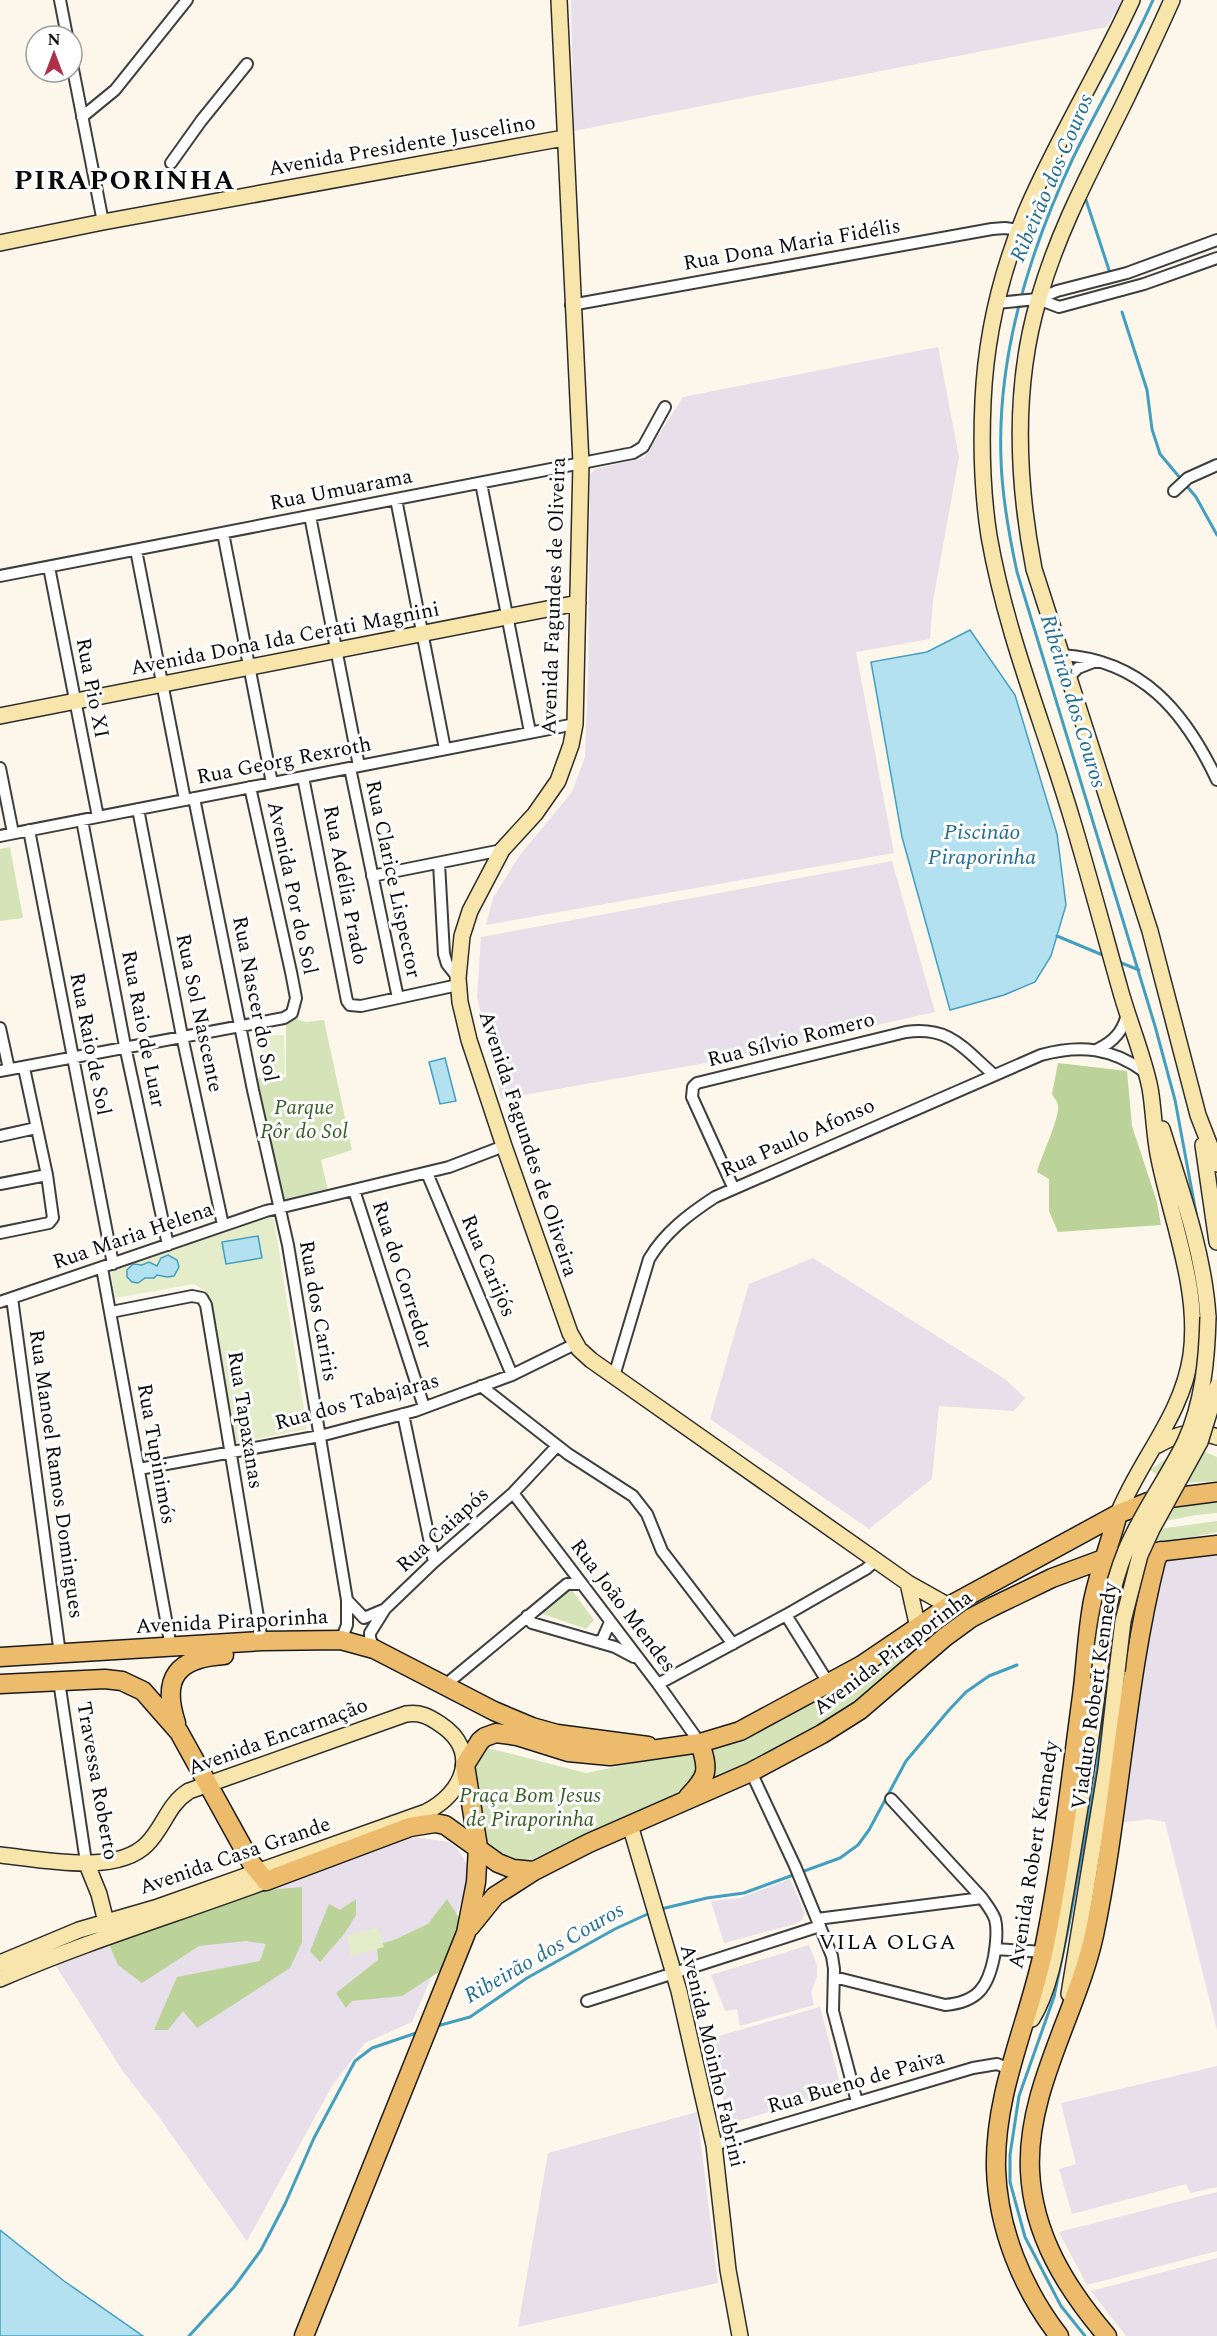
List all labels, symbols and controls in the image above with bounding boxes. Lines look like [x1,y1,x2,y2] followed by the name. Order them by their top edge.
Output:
[24,24,84,84] north arrow
[47,28,61,52] text: N
[1002,89,1102,267] water label: Ribeirão dos Couros
[266,107,538,185] street label: Avenida Presidente Juscelino
[14,160,236,202] district label: PIRAPORINHA
[681,210,903,280] street label: Rua Dona Maria Fidélis
[533,456,575,735] street label: Avenida Fagundes de Oliveira
[267,460,416,520] street label: Rua Umuarama
[128,593,442,685] street label: Avenida Dona Ida Cerati Magnini
[1031,610,1115,792] water label: Ribeirão dos Couros
[67,635,117,741] street label: Rua Pio XI
[194,728,374,794] street label: Rua Georg Rexroth
[356,777,430,981] street label: Rua Clarice Lispector
[258,798,326,978] street label: Avenida Por do Sol
[314,803,376,967] street label: Rua Adélia Prado
[928,816,1036,874] water label: Piscinão Piraporinha
[223,913,287,1085] street label: Rua Nascer do Sol
[167,931,231,1095] street label: Rua Sol Nascente
[112,948,174,1110] street label: Rua Raio de Luar
[60,970,120,1118] street label: Rua Raio de Sol
[704,1004,878,1076] street label: Rua Sílvio Romero
[470,1007,586,1282] street label: Avenida Fagundes de Oliveira
[716,1090,880,1186] street label: Rua Paulo Afonso
[260,1092,348,1148] park label: Parque Pôr do Sol
[48,1193,218,1278] street label: Rua Maria Helena
[363,1197,441,1353] street label: Rua do Corredor
[452,1210,524,1322] street label: Rua Carijós
[290,1238,346,1384] street label: Rua dos Cariris
[20,1327,92,1621] street label: Rua Manoel Ramos Domingues
[218,1349,272,1491] street label: Rua Tapaxanas
[271,1365,443,1439] street label: Rua dos Tabajaras
[128,1381,184,1527] street label: Rua Tupinimós
[389,1479,497,1581] street label: Rua Caiapós
[562,1532,684,1680] street label: Rua João Mendes
[1063,1579,1127,1812] street label: Viaduto Robert Kennedy
[806,1582,980,1724] street label: Avenida Piraporinha
[135,1601,330,1643] street label: Avenida Piraporinha
[183,1690,373,1784] street label: Avenida Encarnação
[67,1699,127,1863] street label: Travessa Roberto
[1000,1738,1068,1971] street label: Avenida Robert Kennedy
[459,1780,602,1836] park label: Praça Bom Jesus de Piraporinha
[135,1808,335,1904] street label: Avenida Casa Grande
[458,1894,630,2012] water label: Ribeirão dos Couros
[819,1926,957,1959] district label: VILA OLGA
[671,1941,753,2171] street label: Avenida Moinho Fabrini
[764,2041,949,2123] street label: Rua Bueno de Paiva

